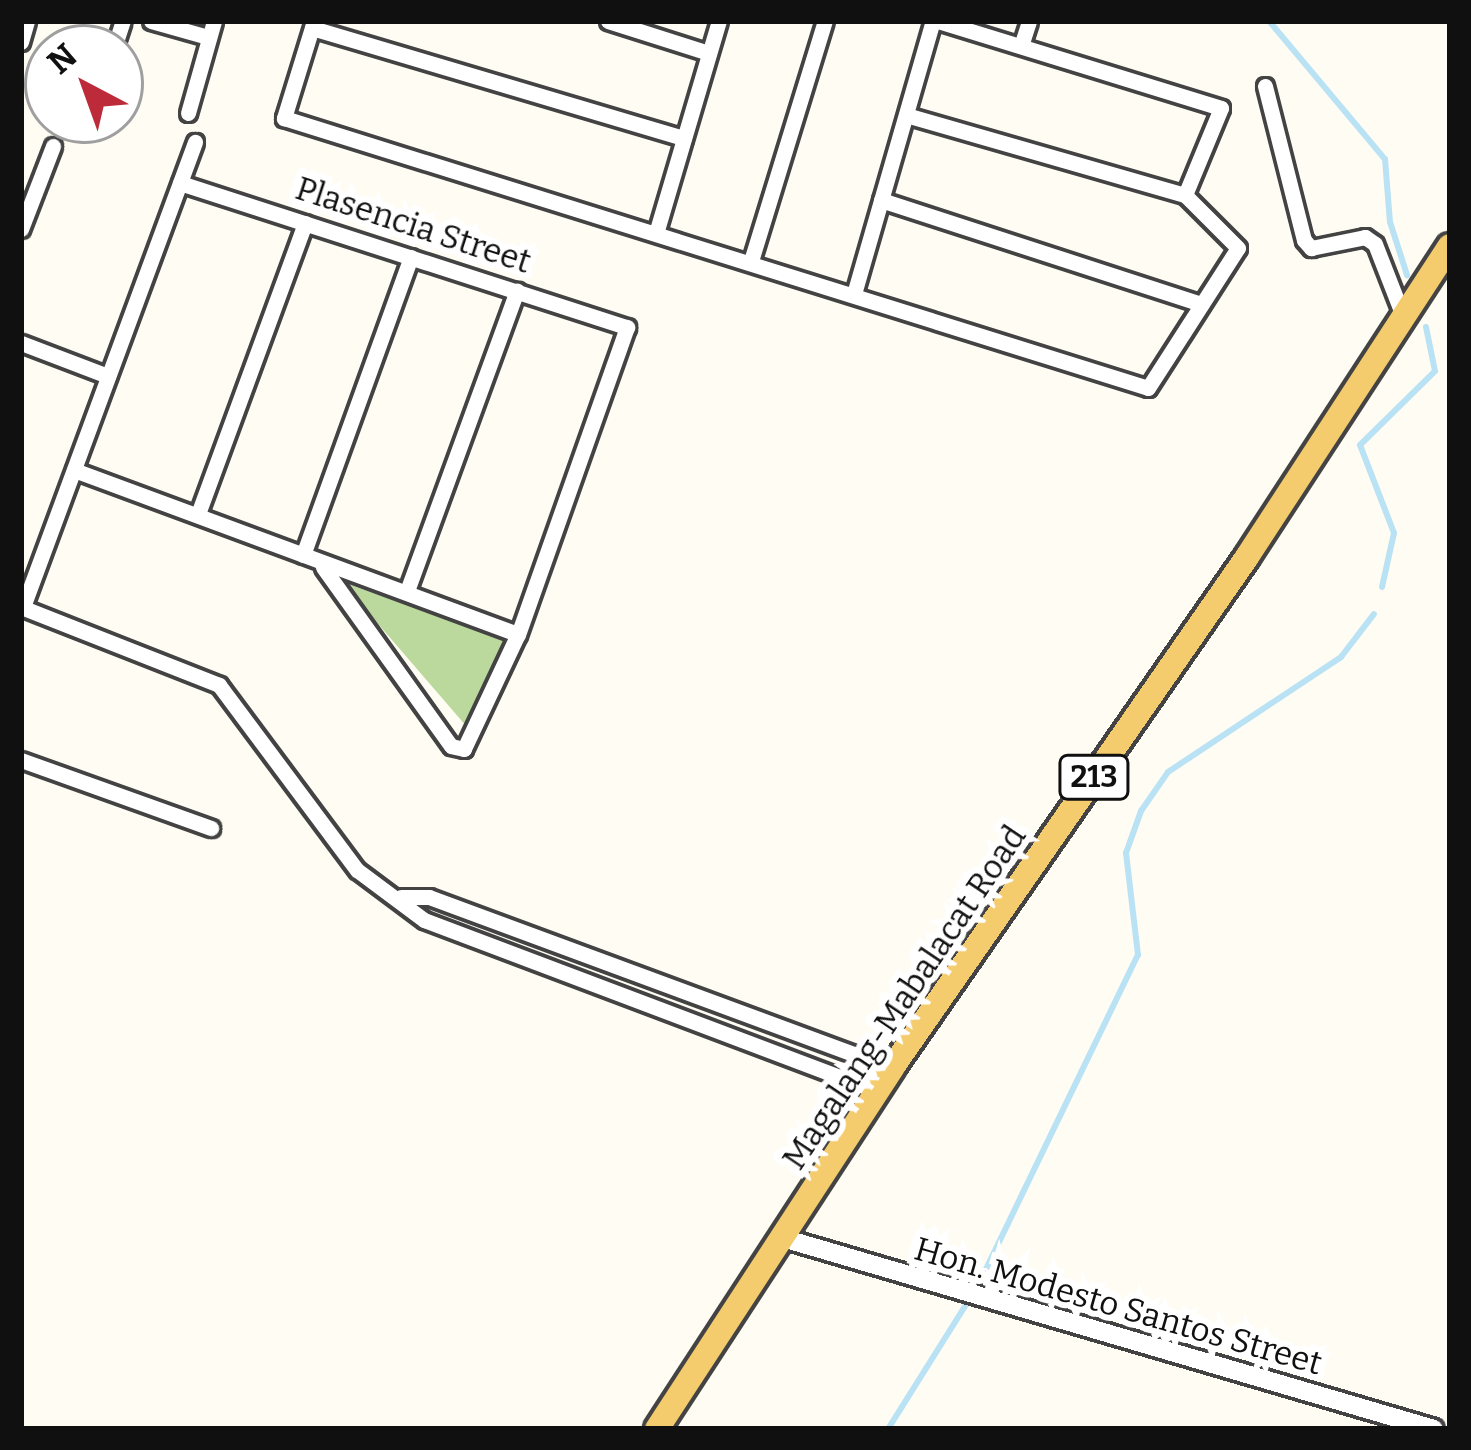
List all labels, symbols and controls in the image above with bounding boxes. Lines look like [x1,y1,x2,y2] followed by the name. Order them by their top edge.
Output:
[24,24,144,144] north arrow
[40,36,85,83] text: N
[290,169,536,283] street label: Plasencia Street
[1058,753,1130,801] road number: 213
[775,819,1035,1177] street label: Magalang-Mabalacat Road
[910,1230,1326,1384] street label: Hon. Modesto Santos Street

